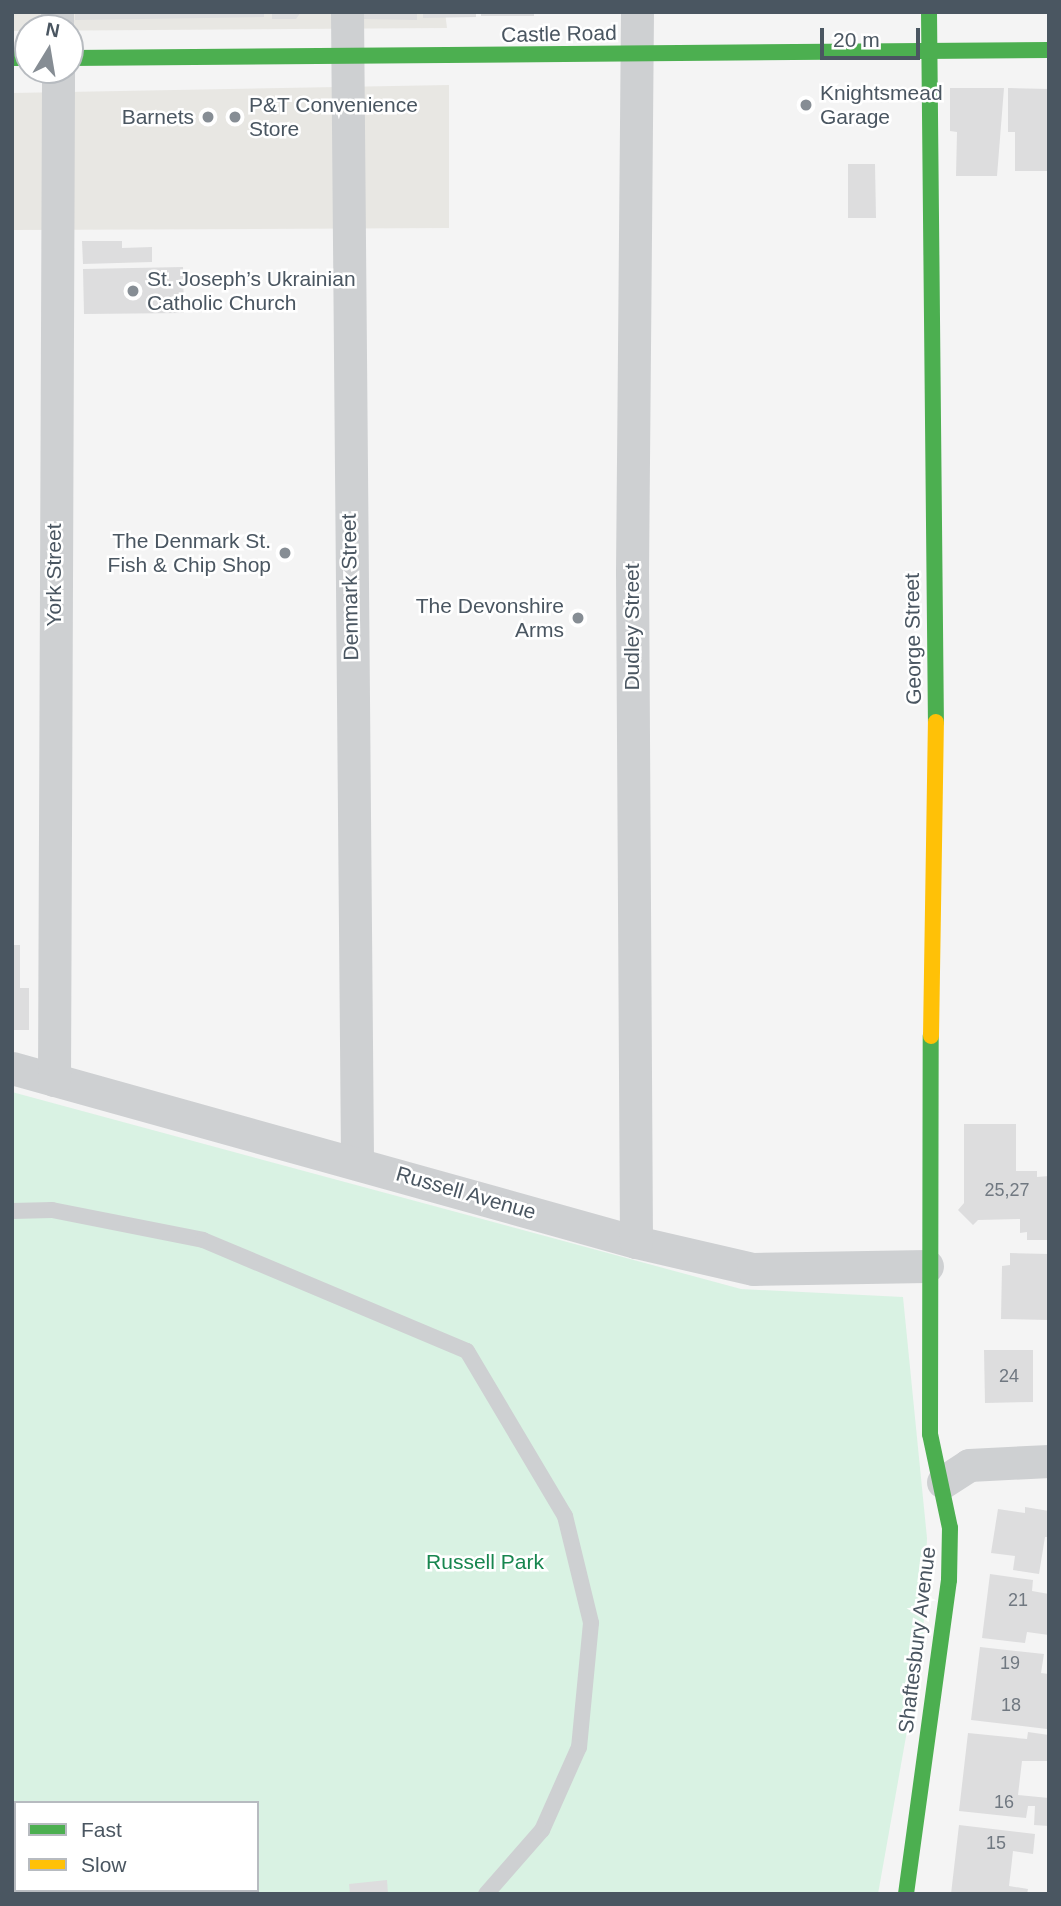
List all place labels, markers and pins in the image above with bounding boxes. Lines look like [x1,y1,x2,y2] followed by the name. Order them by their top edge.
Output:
[820,80,943,130] place label: Knightsmead Garage
[249,92,418,142] place label: P&T Convenience Store
[798,97,814,113] marker: Knightsmead Garage
[122,104,194,130] place label: Barnets
[200,109,216,125] marker: Barnets
[227,109,243,125] marker: P&T Convenience Store
[147,266,356,316] place label: St. Joseph’s Ukrainian Catholic Church
[125,283,141,299] marker: St. Joseph’s Ukrainian Catholic Church
[108,528,271,578] place label: The Denmark St. Fish & Chip Shop
[277,545,293,561] marker: The Denmark St. Fish & Chip Shop
[416,593,564,643] place label: The Devonshire Arms
[570,610,586,626] marker: The Devonshire Arms

